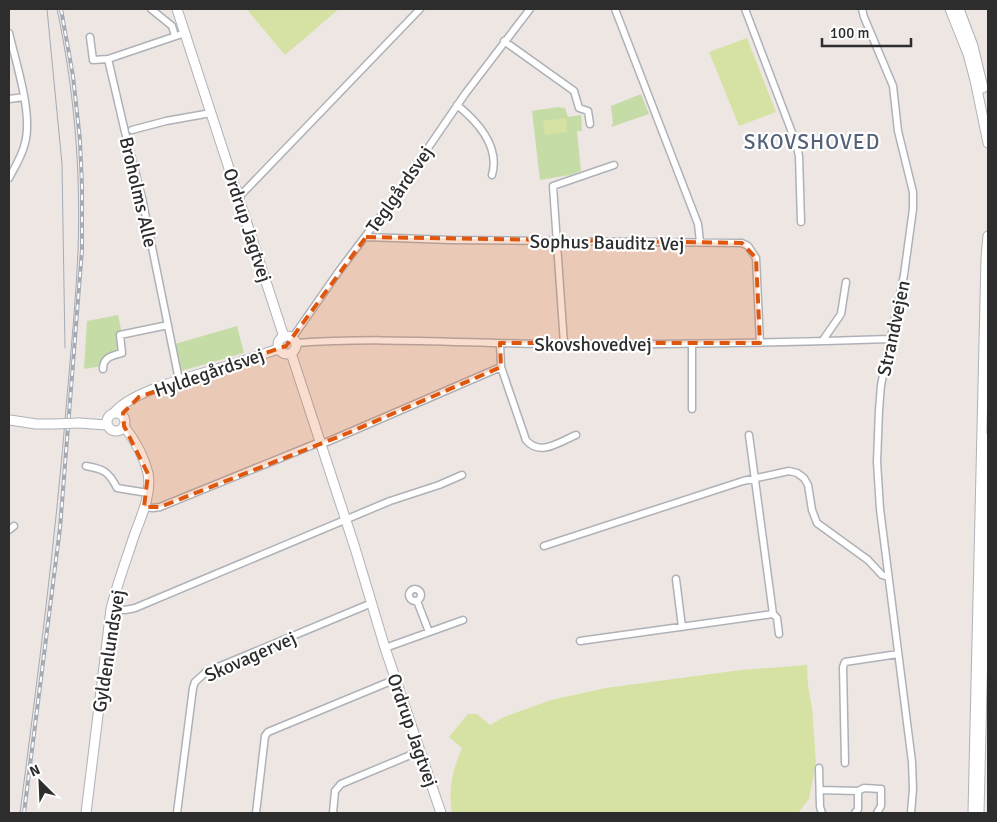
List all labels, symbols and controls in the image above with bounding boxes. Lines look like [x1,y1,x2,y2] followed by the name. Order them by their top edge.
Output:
[822,15,911,47] scale bar
[830,24,870,42] text: 100 m
[744,129,880,155] district label: SKOVSHOVED
[114,135,162,250] street label: Broholms Alle
[361,141,439,238] street label: Teglgårdsvej
[217,165,277,285] street label: Ordrup Jagtvej
[529,230,685,256] street label: Sophus Bauditz Vej
[872,278,916,378] street label: Strandvejen
[534,333,652,357] street label: Skovshovedvej
[151,343,267,403] street label: Hyldegårdsvej
[87,588,131,714] street label: Gyldenlundsvej
[201,626,300,688] street label: Skovagervej
[381,670,443,790] street label: Ordrup Jagtvej
[15,757,65,807] north arrow
[27,761,43,780] text: N

